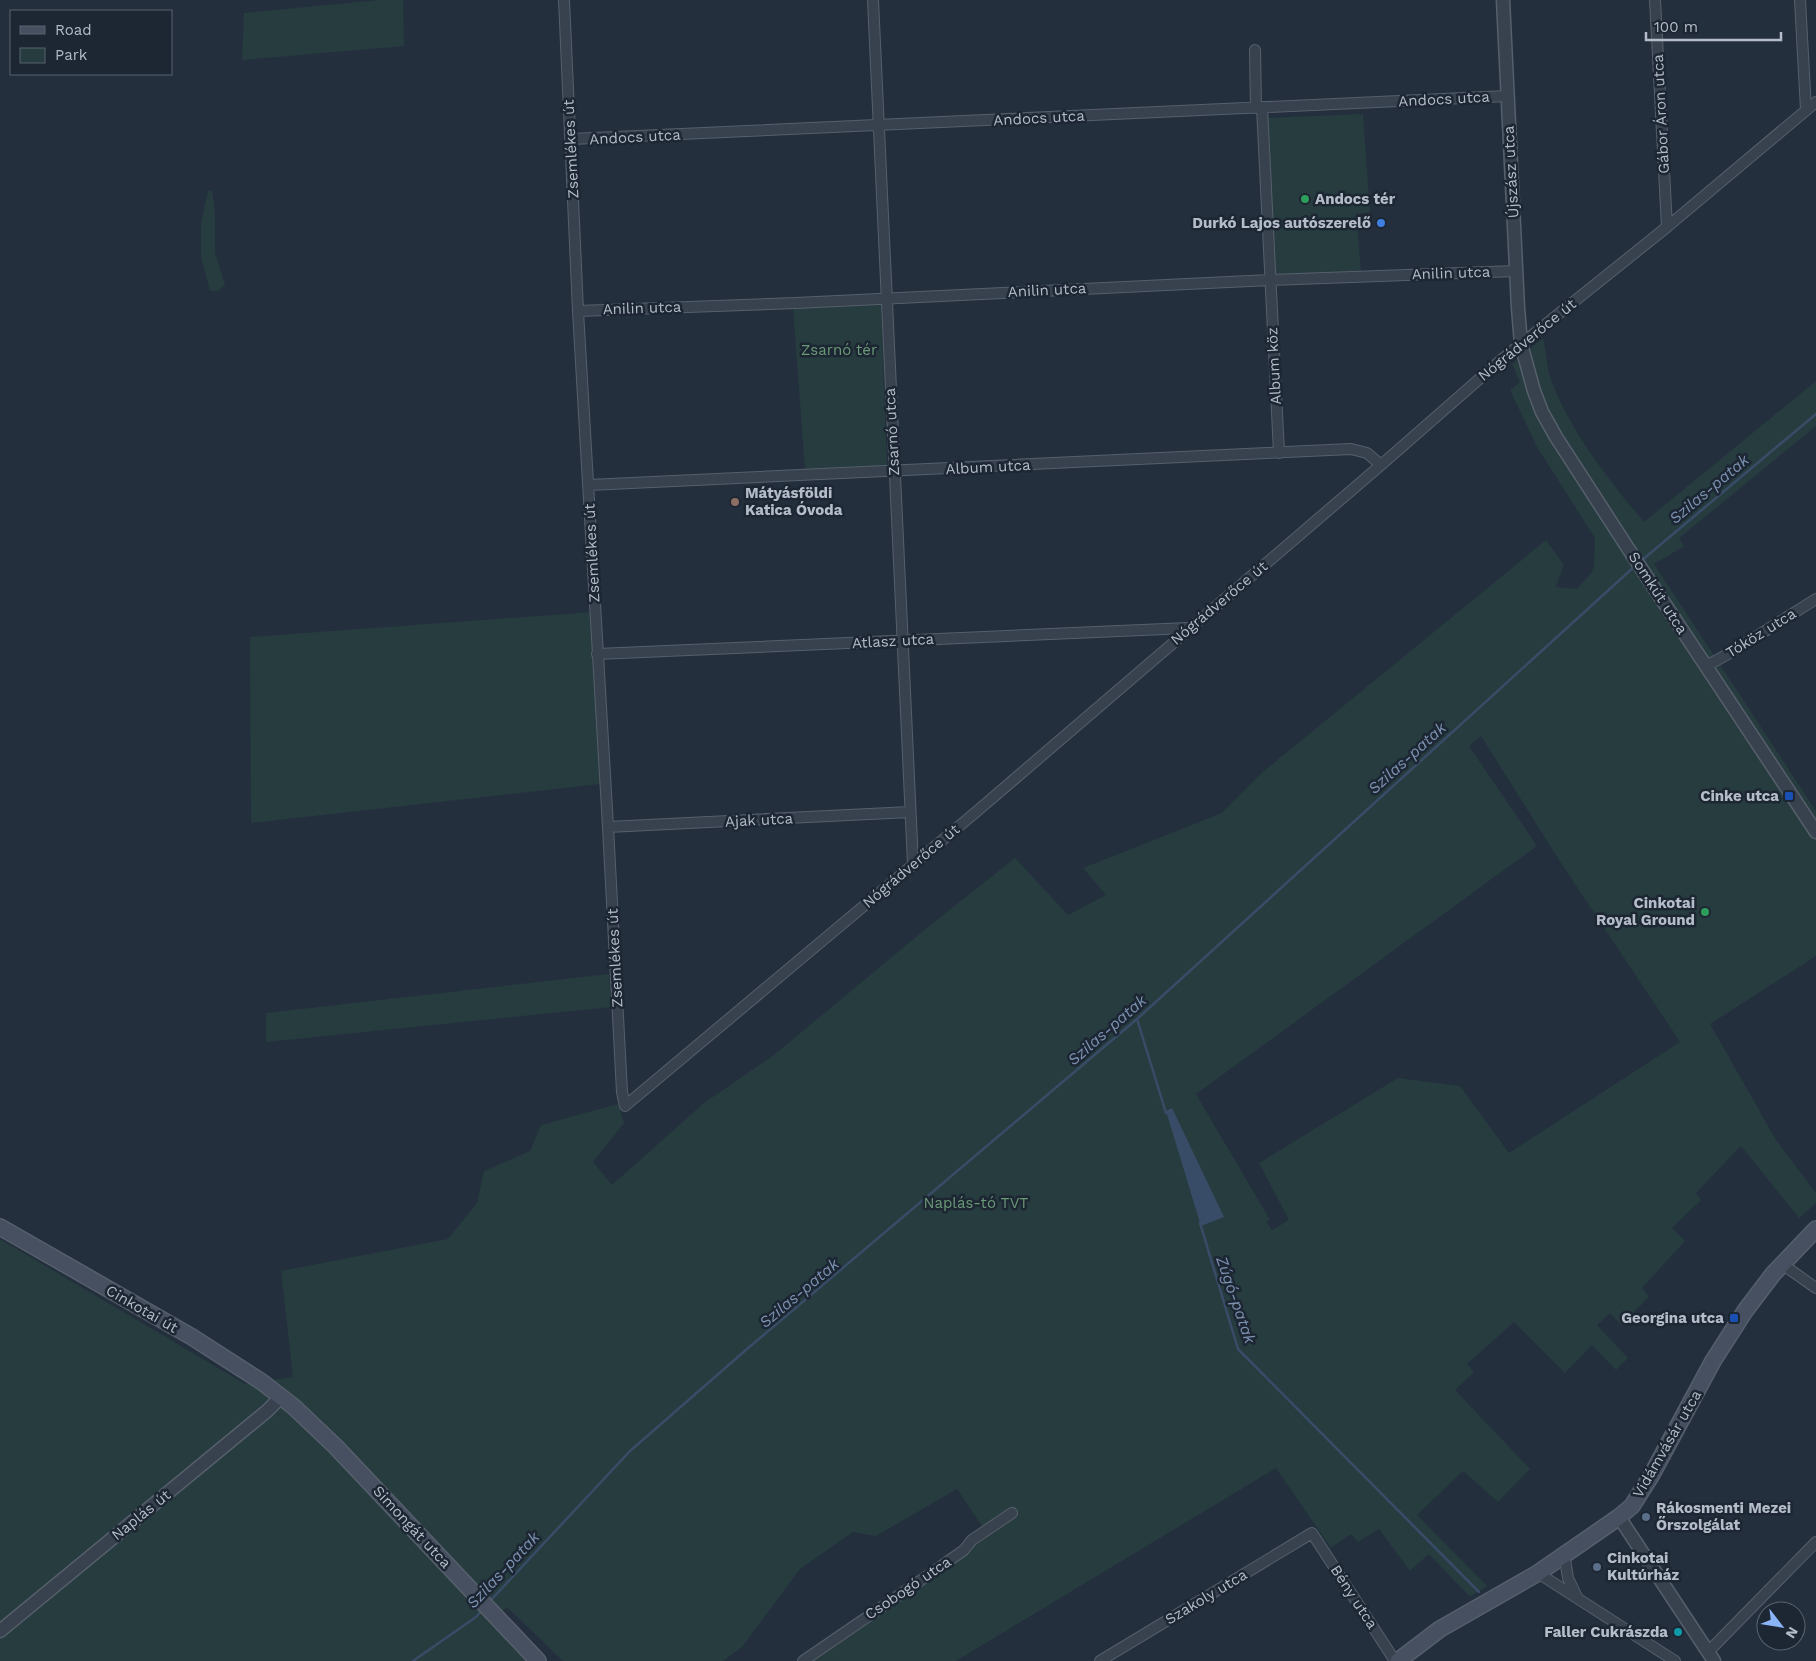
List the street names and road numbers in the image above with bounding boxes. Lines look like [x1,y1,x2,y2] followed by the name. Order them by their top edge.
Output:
[1649,53,1673,174] street label: Gábor Áron utca
[1398,88,1491,110] street label: Andocs utca
[559,98,583,199] street label: Zsemlékes út
[993,107,1086,129] street label: Andocs utca
[1500,125,1522,219] street label: Újszász utca
[589,126,682,148] street label: Andocs utca
[1411,263,1491,283] street label: Anilin utca
[1007,279,1087,301] street label: Anilin utca
[1474,295,1580,385] street label: Nógrádverőce út
[602,298,682,318] street label: Anilin utca
[1263,327,1285,405] street label: Album köz
[881,387,903,476] street label: Zsarnó utca
[945,456,1031,478] street label: Album utca
[580,502,604,603] street label: Zsemlékes út
[1625,548,1692,638] street label: Somkút utca
[1167,557,1272,649] street label: Nógrádverőce út
[1723,604,1800,662] street label: Tóköz utca
[851,630,935,652] street label: Atlasz utca
[725,809,794,831] street label: Ajak utca
[859,820,964,912] street label: Nógrádverőce út
[603,907,627,1008] street label: Zsemlékes út
[103,1281,182,1337] street label: Cinkotai út
[1629,1386,1705,1501] street label: Vidámvásár utca
[369,1482,455,1572] street label: Simongát utca
[108,1485,175,1544] street label: Naplás út
[861,1552,955,1623] street label: Csobogó utca
[1327,1562,1382,1633] street label: Bény utca
[1162,1565,1251,1629] street label: Szakoly utca

